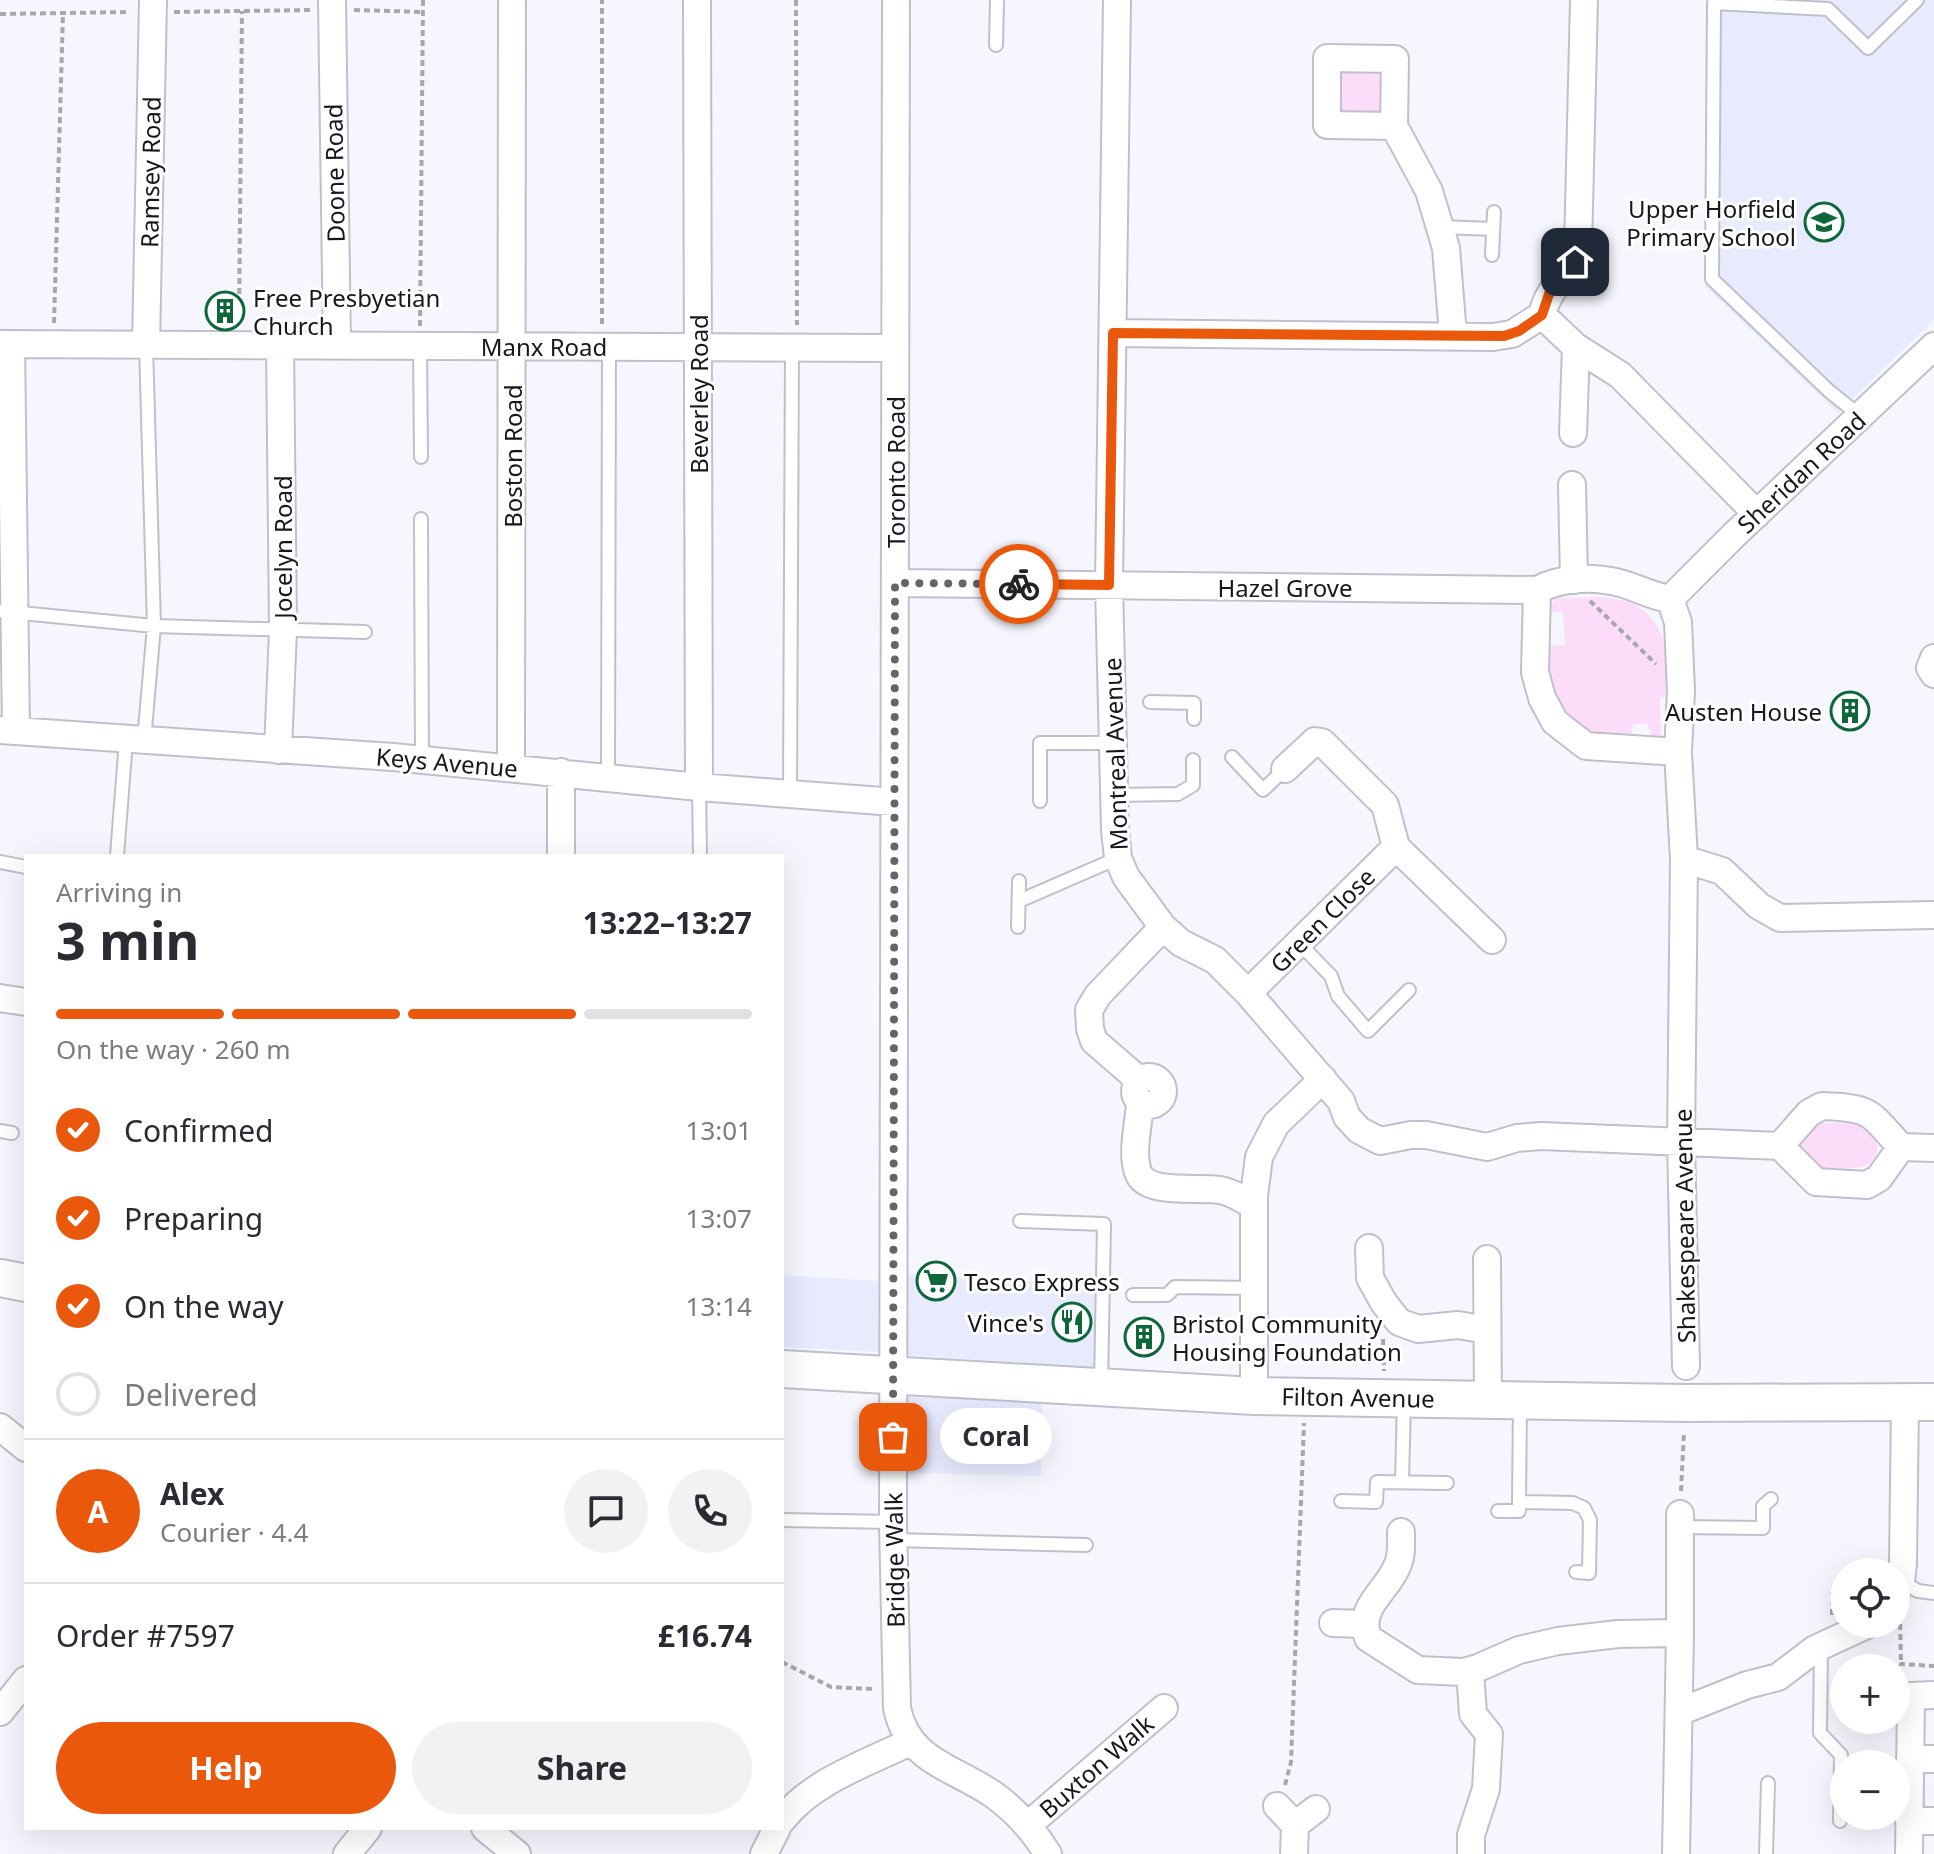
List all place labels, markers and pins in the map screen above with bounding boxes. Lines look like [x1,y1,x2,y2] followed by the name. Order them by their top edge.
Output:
[1626,192,1796,253] place label: Upper Horfield Primary School
[1803,201,1845,243] school or university icon: Upper Horfield Primary School
[1541,228,1609,296] pin
[253,281,440,342] place label: Free Presbyetian Church
[204,290,246,332] building icon: Free Presbyetian Church
[1829,690,1871,732] building icon: Austen House
[1665,695,1822,728] place label: Austen House
[915,1260,957,1302] supermarket icon: Tesco Express
[964,1265,1120,1298] place label: Tesco Express
[1051,1301,1093,1343] restaurant icon: Vince's
[968,1306,1044,1339] place label: Vince's
[1172,1307,1402,1368] place label: Bristol Community Housing Foundation
[1123,1316,1165,1358] building icon: Bristol Community Housing Foundation
[859,1403,927,1471] pin
[941,1409,1053,1465] callout: Coral

